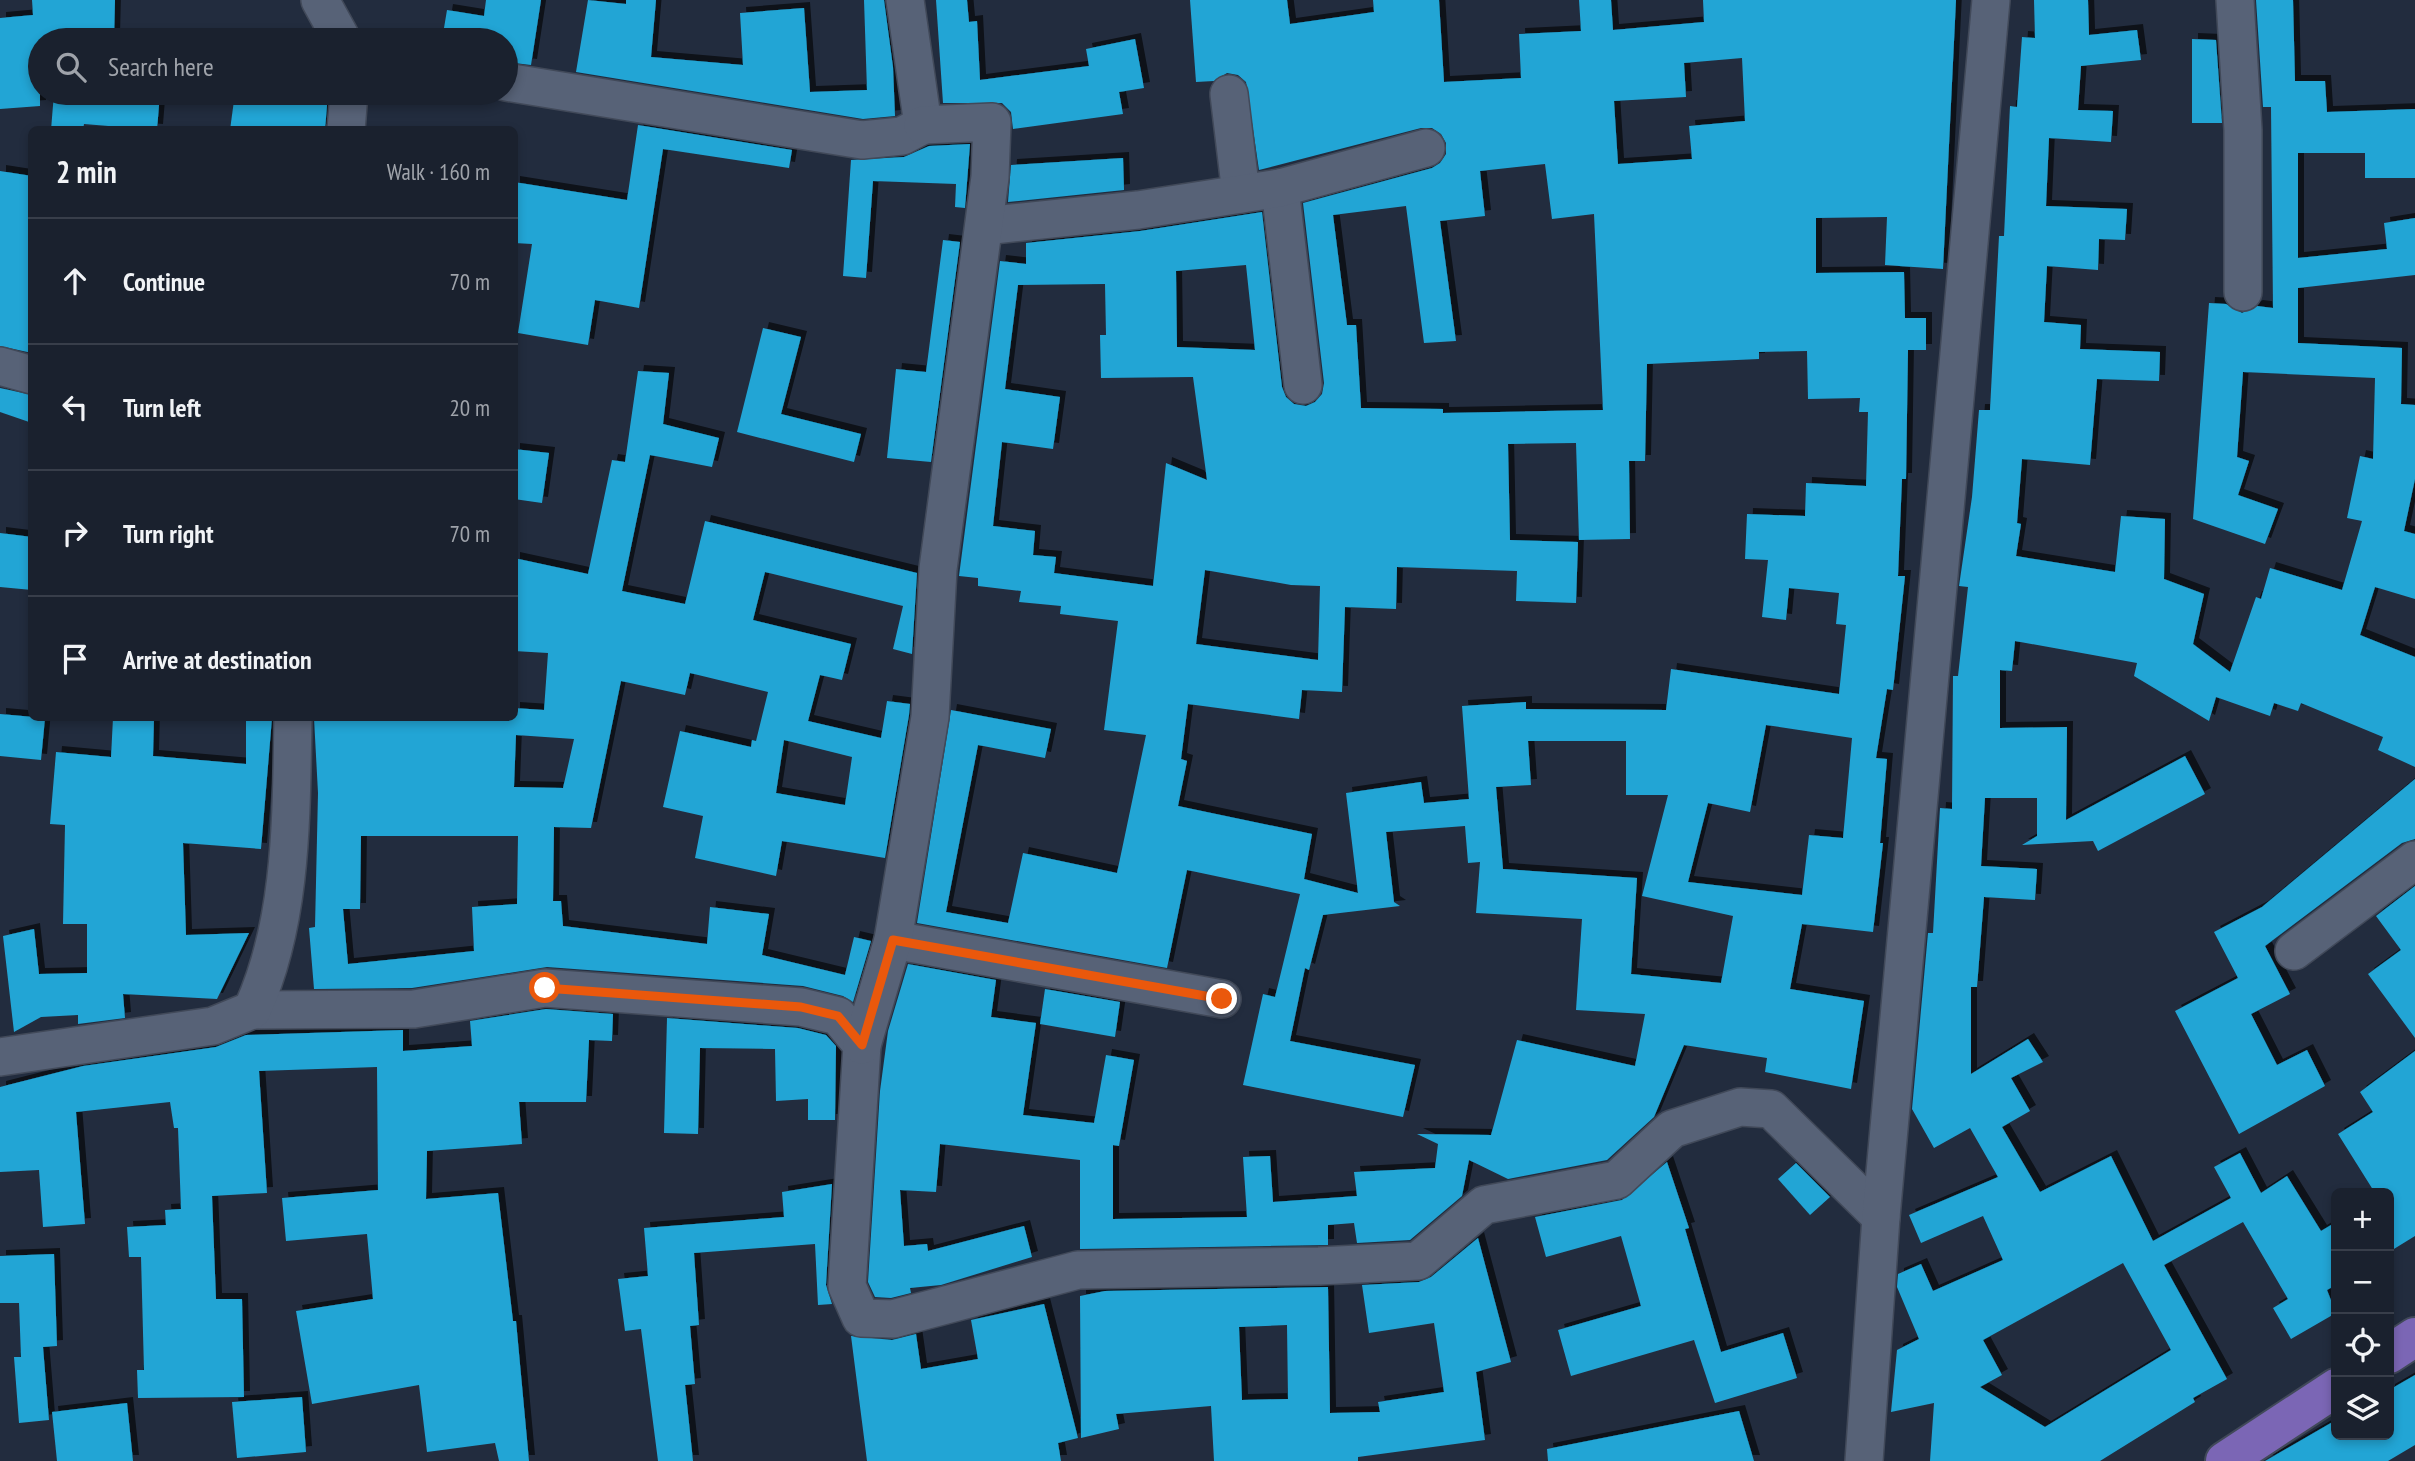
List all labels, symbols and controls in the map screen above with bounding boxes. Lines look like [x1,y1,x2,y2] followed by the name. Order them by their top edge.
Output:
[28,28,518,105] search box
[52,48,90,86] icon: search
[108,50,214,83] text: Search here
[56,152,117,191] text: 2 min
[387,157,490,186] text: Walk · 160 m
[56,262,94,300] icon: ahead
[123,265,205,298] text: Continue
[449,267,490,296] text: 70 m
[56,388,94,426] icon: left
[123,391,201,424] text: Turn left
[449,393,490,422] text: 20 m
[56,514,94,552] icon: right
[123,517,214,550] text: Turn right
[449,519,490,548] text: 70 m
[56,640,94,678] icon: arrive
[123,643,312,676] text: Arrive at destination
[529,972,560,1003] route start
[1206,983,1237,1014] route end
[2331,1188,2394,1440] map controls
[2331,1188,2394,1251] button: +
[2331,1251,2394,1314] button: −
[2331,1314,2394,1377] button: locate
[2331,1377,2394,1440] button: layers

